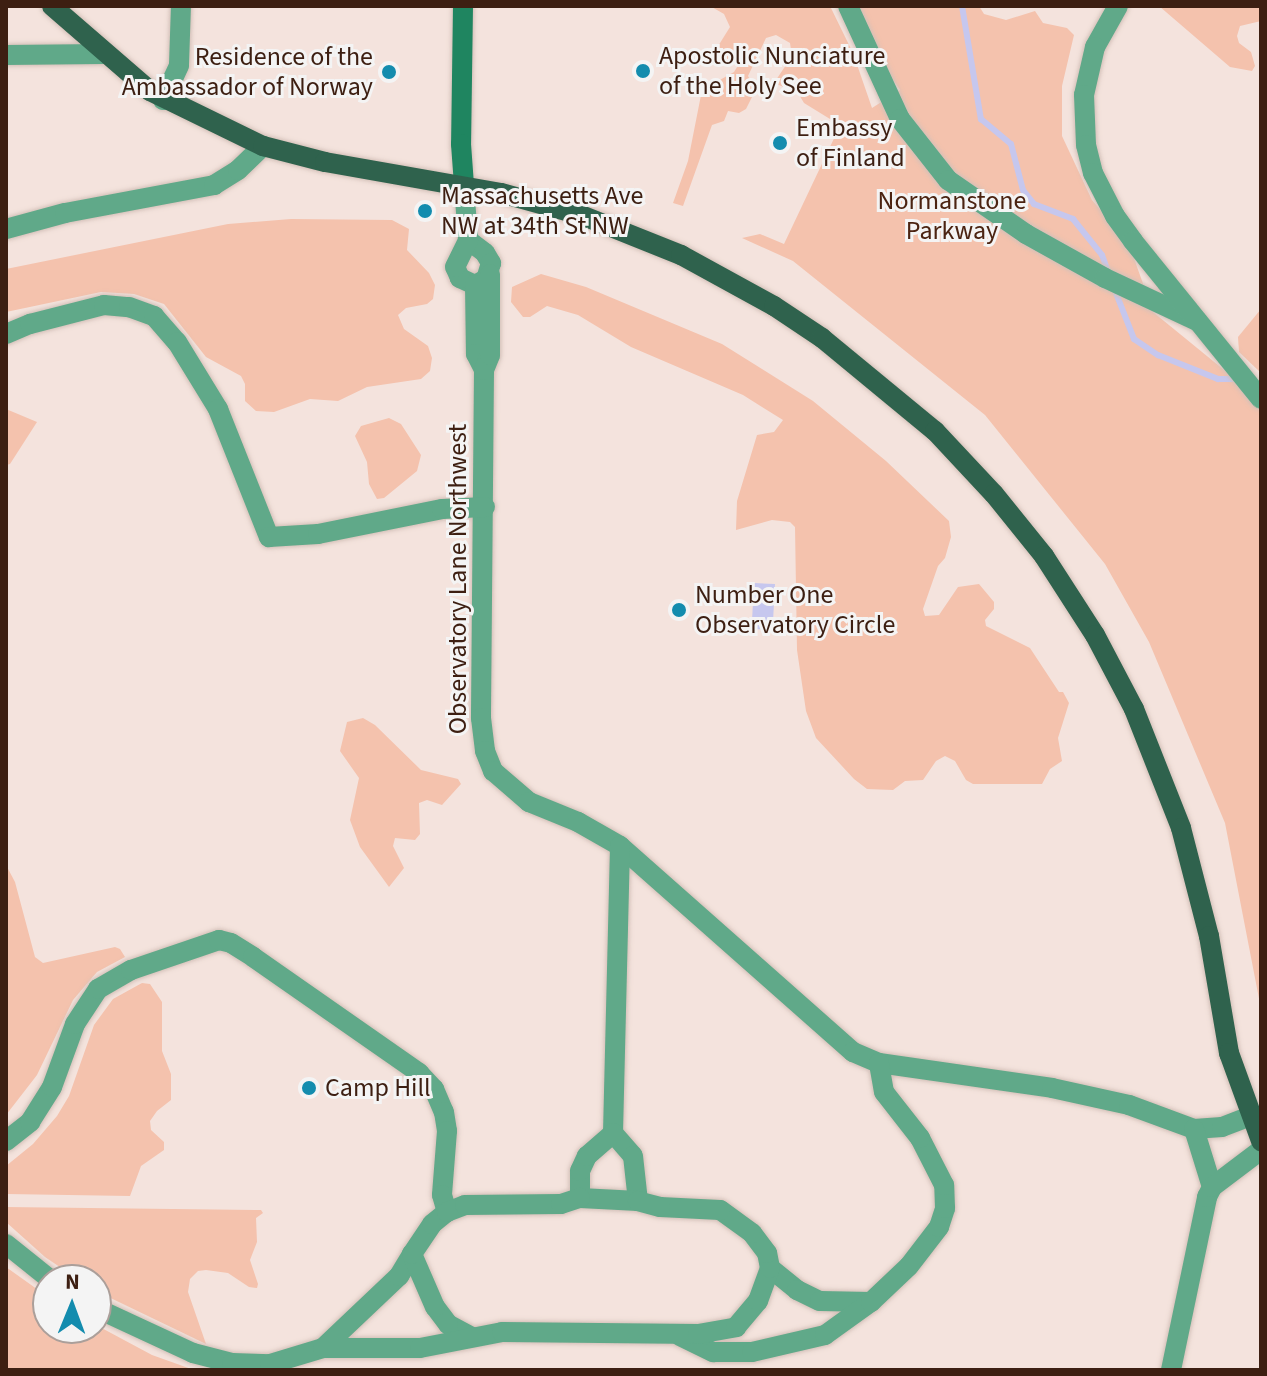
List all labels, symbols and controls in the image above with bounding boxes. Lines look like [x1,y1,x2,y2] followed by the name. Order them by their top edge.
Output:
[659,40,885,102] place label: Apostolic Nunciature of the Holy See
[122,41,373,102] place label: Residence of the Ambassador of Norway
[634,62,652,80] marker: Apostolic Nunciature of the Holy See
[380,63,398,81] marker: Residence of the Ambassador of Norway
[796,112,905,174] place label: Embassy of Finland
[771,134,789,152] marker: Embassy of Finland
[441,180,643,242] place label: Massachusetts Ave NW at 34th St NW
[878,185,1026,246] park label: Normanstone Parkway
[416,202,434,220] marker: Massachusetts Ave NW at 34th St NW
[442,424,474,734] street label: Observatory Lane Northwest
[695,579,895,640] place label: Number One Observatory Circle
[670,601,688,619] marker: Number One Observatory Circle
[325,1072,431,1104] place label: Camp Hill
[300,1079,318,1097] marker: Camp Hill
[32,1264,112,1344] north arrow
[65,1266,80,1298] text: N

